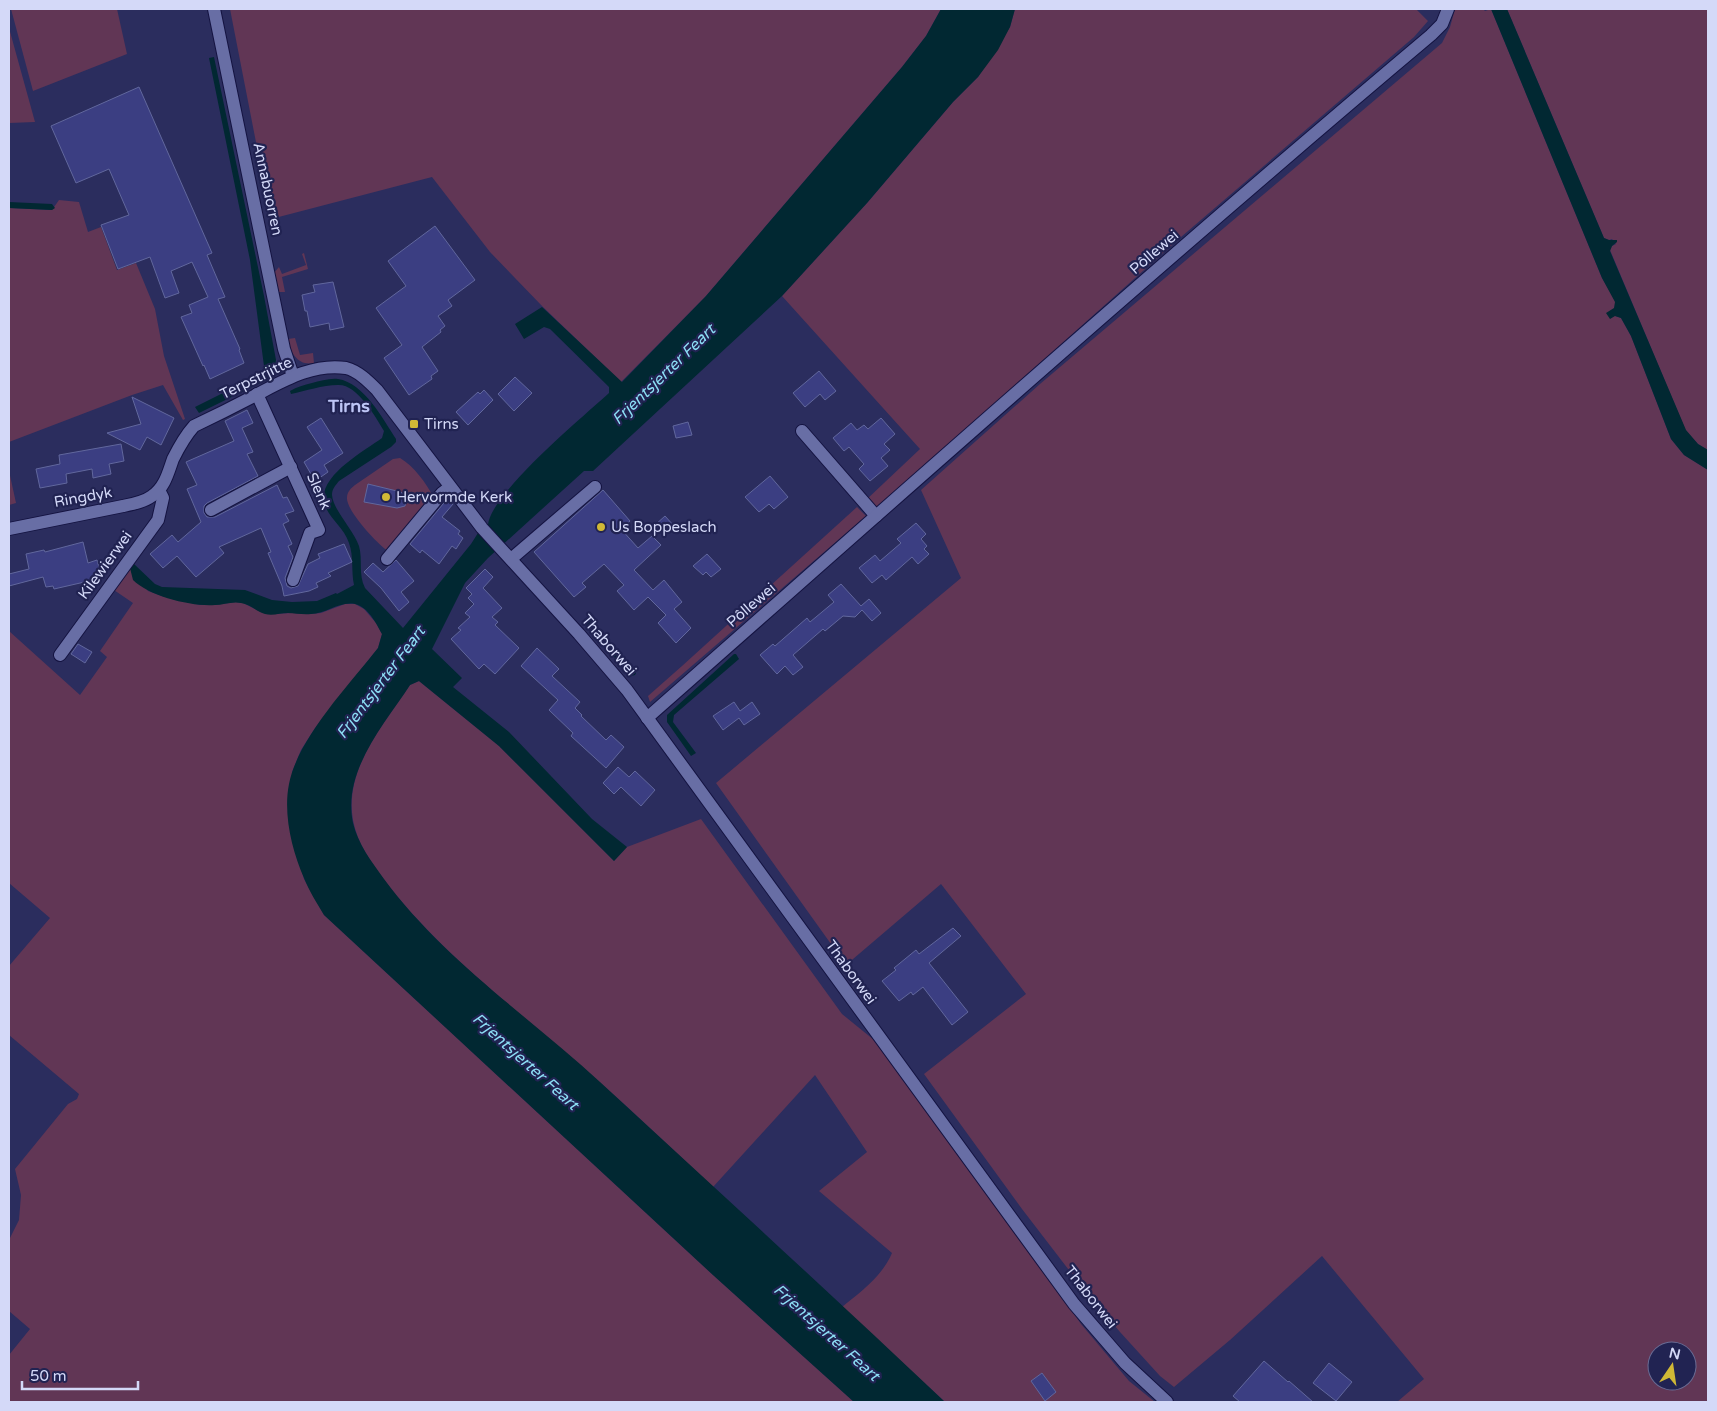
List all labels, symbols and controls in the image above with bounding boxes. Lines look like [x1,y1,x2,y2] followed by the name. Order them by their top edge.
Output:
[249,141,287,237] street label: Annabuorren
[1126,226,1182,278] street label: Pôllewei
[608,319,721,429] water label: Frjentsjerter Feart
[217,353,295,403] street label: Terpstrjitte
[327,395,370,417] district label: Tirns
[424,415,459,433] place label: Tirns
[408,418,420,430] marker: Tirns
[303,470,335,512] street label: Slenk
[53,483,113,511] street label: Ringdyk
[396,488,512,506] place label: Hervormde Kerk
[380,491,392,503] marker: Hervormde Kerk
[611,518,717,536] place label: Us Boppeslach
[595,521,607,533] marker: Us Boppeslach
[74,527,136,603] street label: Kilewierwei
[723,579,779,631] street label: Pôllewei
[578,611,640,679] street label: Thaborwei
[332,621,431,743] water label: Frjentsjerter Feart
[822,936,880,1008] street label: Thaborwei
[468,1009,584,1116] water label: Frjentsjerter Feart
[1061,1262,1121,1332] street label: Thaborwei
[769,1280,885,1387] water label: Frjentsjerter Feart
[1647,1341,1697,1391] north arrow
[1667,1344,1682,1363] text: N
[22,1358,139,1390] scale bar
[30,1367,67,1385] text: 50 m

